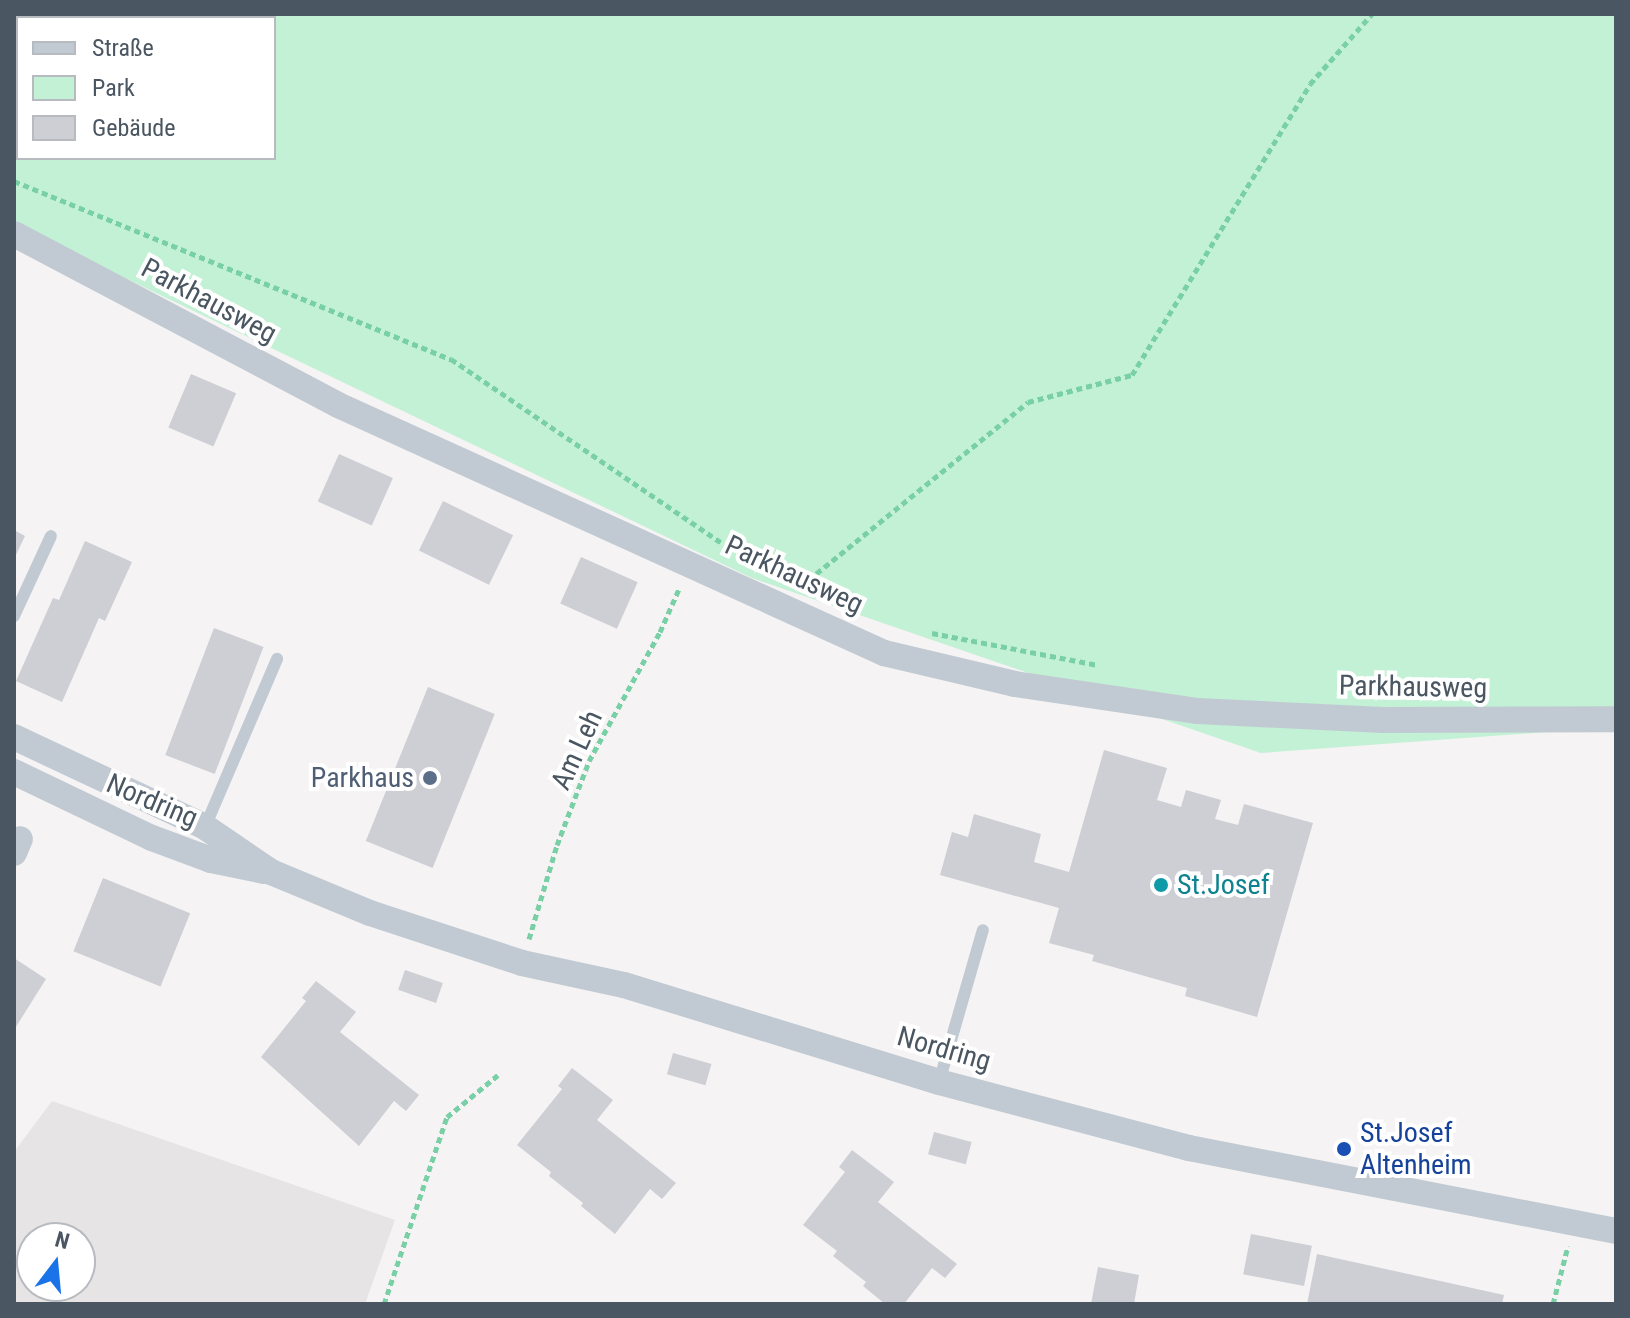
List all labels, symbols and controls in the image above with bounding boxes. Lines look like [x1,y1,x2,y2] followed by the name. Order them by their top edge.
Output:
[16,16,276,160] legend
[92,34,154,62] text: Straße
[92,74,135,102] text: Park
[92,114,176,142] text: Gebäude
[136,251,282,351] street label: Parkhausweg
[720,528,868,622] street label: Parkhausweg
[1339,669,1487,705] street label: Parkhausweg
[544,705,610,795] street label: Am Leh
[311,761,414,795] place label: Parkhaus
[101,767,203,835] street label: Nordring
[421,769,439,787] marker: Parkhaus
[1177,868,1270,902] place label: St.Josef
[1152,876,1170,894] marker: St.Josef
[893,1020,995,1078] street label: Nordring
[1360,1116,1472,1182] place label: St.Josef Altenheim
[1335,1140,1353,1158] marker: St.Josef Altenheim
[16,1222,96,1302] north arrow
[52,1226,72,1254] text: N

